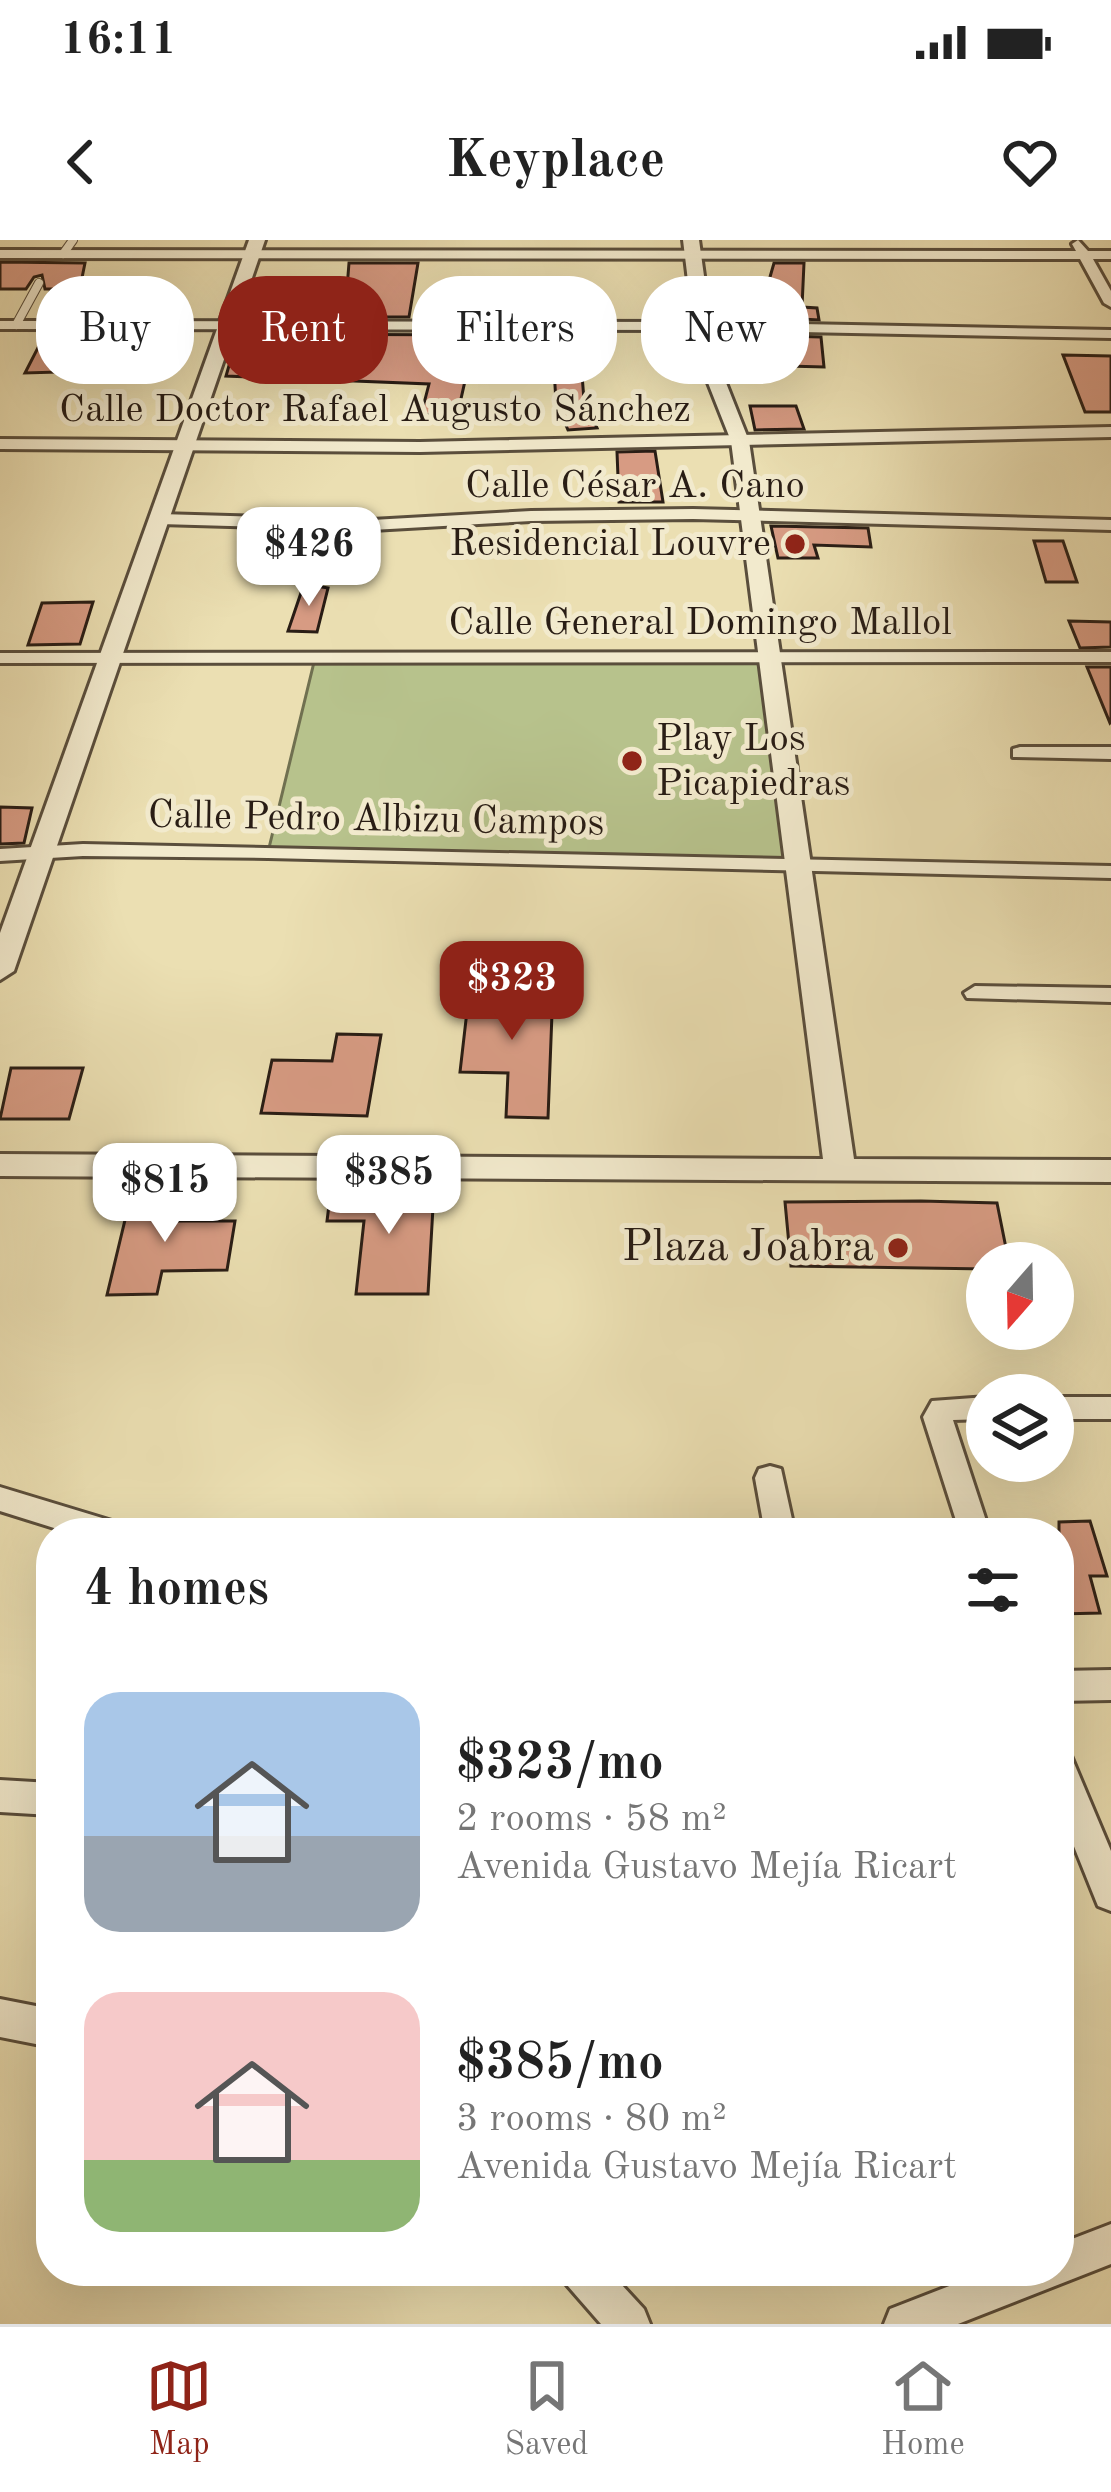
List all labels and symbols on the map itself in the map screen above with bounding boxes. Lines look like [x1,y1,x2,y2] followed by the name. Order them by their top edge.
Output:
[59,391,691,430] street label: Calle Doctor Rafael Augusto Sánchez
[465,467,805,506] street label: Calle César A. Cano
[238,507,380,609] pin: $426
[449,525,771,564] place label: Residencial Louvre
[782,531,808,557] marker: Residencial Louvre
[448,604,952,643] street label: Calle General Domingo Mallol
[656,720,851,804] place label: Play Los Picapiedras
[619,748,645,774] marker: Play Los Picapiedras
[147,797,605,843] street label: Calle Pedro Albizu Campos
[441,941,583,1043] pin: $323
[318,1135,460,1237] pin: $385
[94,1143,236,1245] pin: $815
[622,1226,874,1271] place label: Plaza Joabra
[885,1235,911,1261] marker: Plaza Joabra
[966,1242,1074,1350] north arrow

